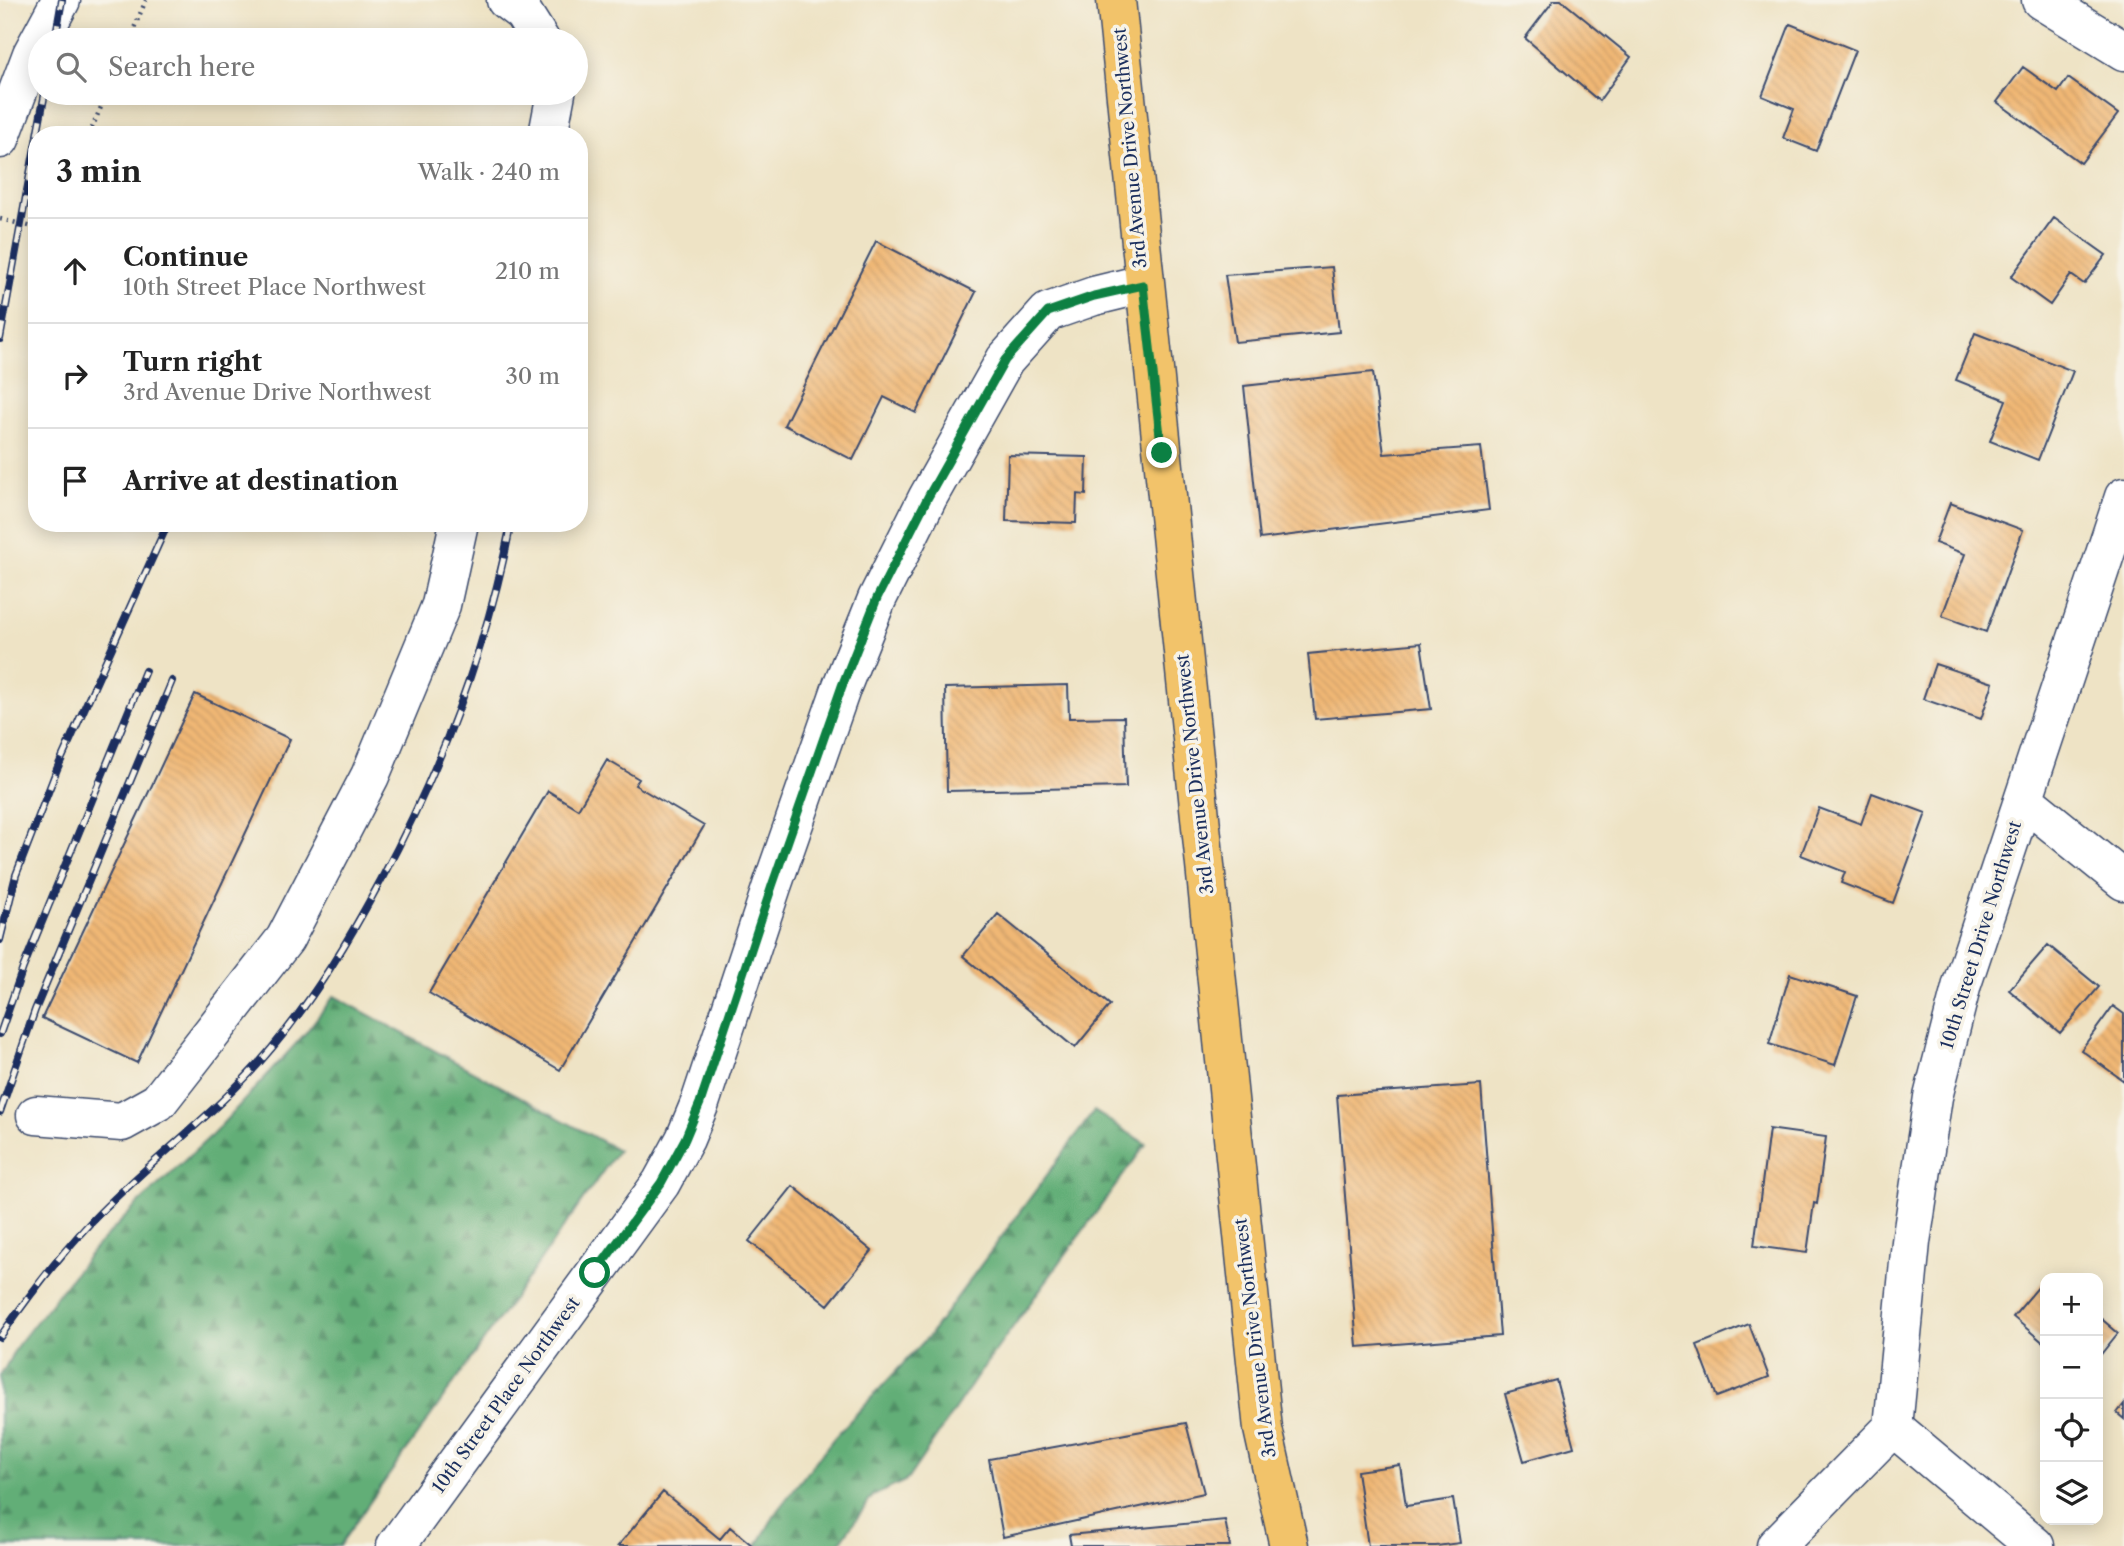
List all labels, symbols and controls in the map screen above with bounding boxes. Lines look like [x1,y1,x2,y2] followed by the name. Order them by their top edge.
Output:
[1108,26,1151,269] street label: 3rd Avenue Drive Northwest
[28,28,588,105] search box
[52,48,90,86] icon: search
[108,51,255,83] text: Search here
[56,153,142,190] text: 3 min
[418,158,560,186] text: Walk · 240 m
[123,241,248,273] text: Continue
[56,252,94,290] icon: ahead
[495,257,560,285] text: 210 m
[123,273,426,301] text: 10th Street Place Northwest
[123,346,262,378] text: Turn right
[56,357,94,395] icon: right
[505,362,560,390] text: 30 m
[123,378,431,406] text: 3rd Avenue Drive Northwest
[1146,437,1177,468] route end
[56,462,94,500] icon: arrive
[123,465,398,497] text: Arrive at destination
[1171,652,1219,895] street label: 3rd Avenue Drive Northwest
[1936,818,2026,1052] street label: 10th Street Drive Northwest
[1229,1216,1281,1459] street label: 3rd Avenue Drive Northwest
[579,1257,610,1288] route start
[2040,1273,2103,1525] map controls
[2040,1273,2103,1336] button: +
[427,1292,585,1497] street label: 10th Street Place Northwest
[2040,1336,2103,1399] button: −
[2040,1399,2103,1462] button: locate
[2040,1462,2103,1525] button: layers

